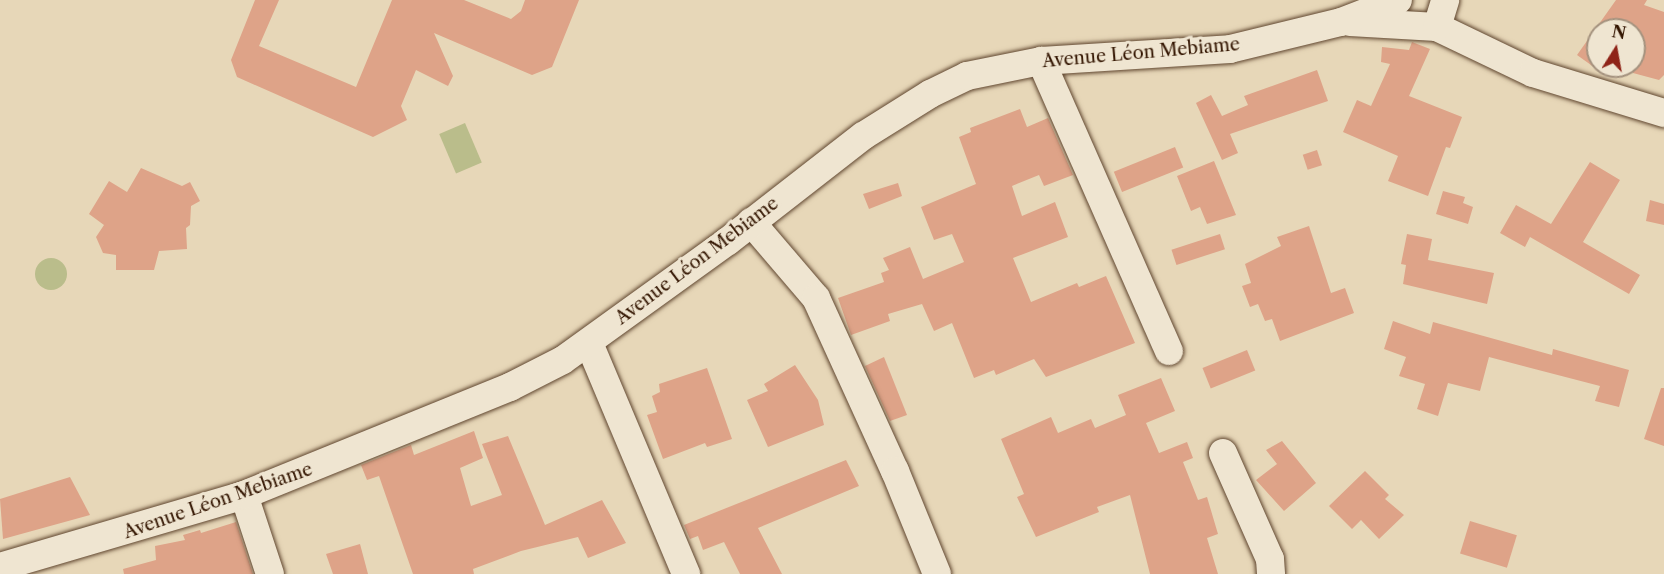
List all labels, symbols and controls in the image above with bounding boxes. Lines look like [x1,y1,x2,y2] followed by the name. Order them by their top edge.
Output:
[1586,18,1646,78] north arrow
[1610,21,1628,43] text: N
[1041,34,1241,72] street label: Avenue Léon Mebiame
[611,193,783,329] street label: Avenue Léon Mebiame
[121,459,315,543] street label: Avenue Léon Mebiame

